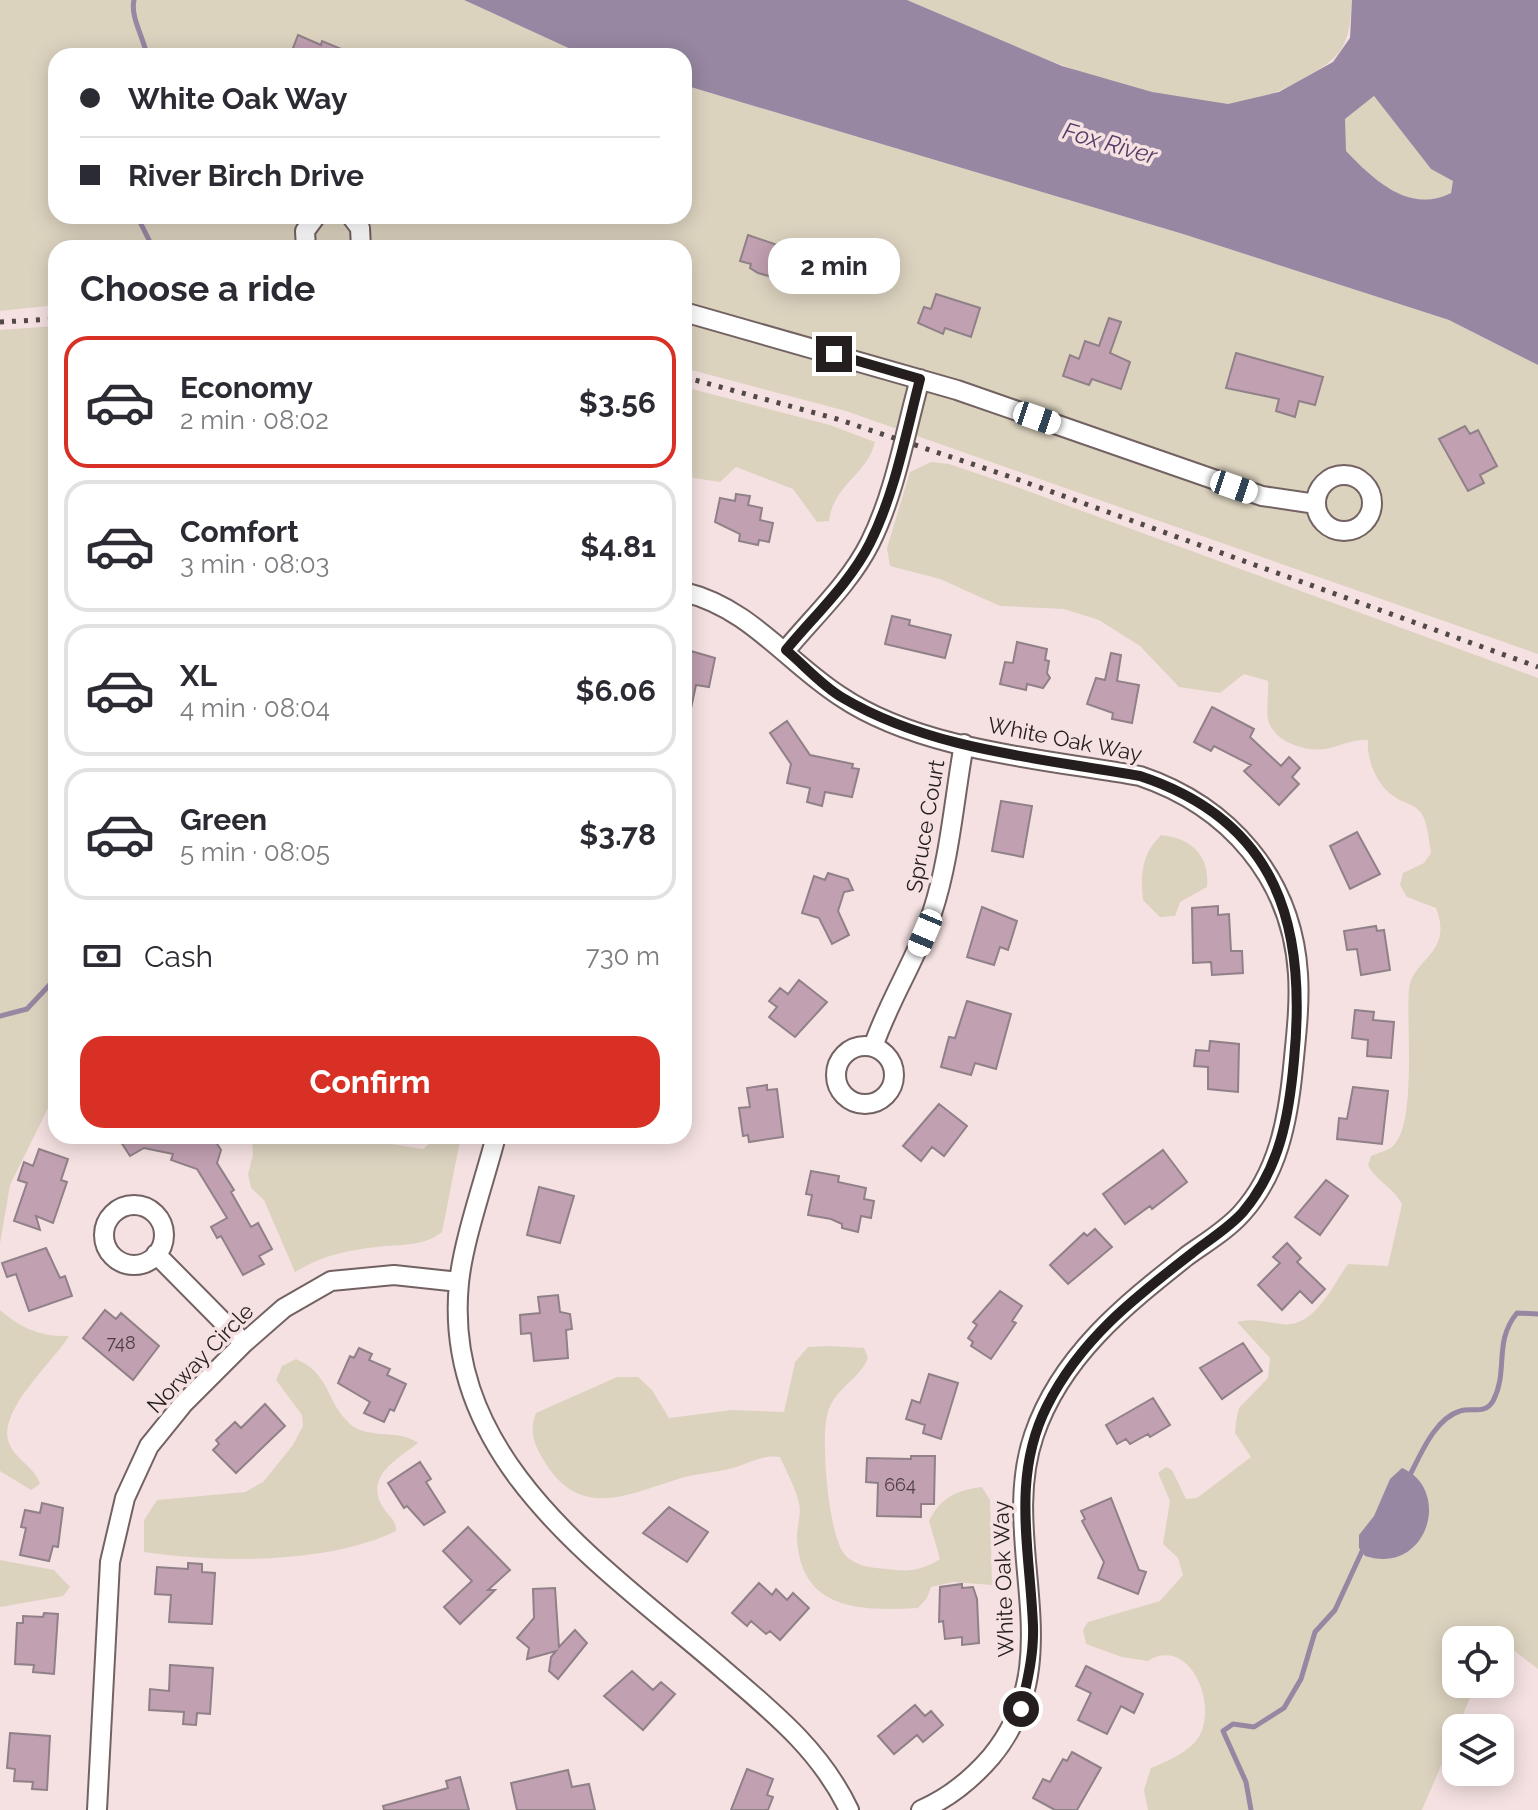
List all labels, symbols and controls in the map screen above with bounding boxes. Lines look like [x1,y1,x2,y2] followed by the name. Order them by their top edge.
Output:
[128,81,347,116] text: White Oak Way
[1060,116,1161,170] water label: Fox River
[128,158,364,193] text: River Birch Drive
[768,238,900,294] callout: 2 min
[800,251,868,281] text: 2 min
[80,267,315,309] text: Choose a ride
[816,336,852,372] route end
[84,366,156,438] icon: car
[180,370,313,405] text: Economy
[579,385,656,420] text: $3.56
[1010,399,1064,437] car
[180,405,329,435] text: 2 min · 08:02
[1207,468,1261,506] car
[84,510,156,582] icon: car
[180,514,299,549] text: Comfort
[580,529,656,564] text: $4.81
[180,549,329,579] text: 3 min · 08:03
[84,654,156,726] icon: car
[180,658,217,693] text: XL
[575,673,656,708] text: $6.06
[180,693,330,723] text: 4 min · 08:04
[986,711,1144,767] street label: White Oak Way
[901,757,950,895] street label: Spruce Court
[84,798,156,870] icon: car
[180,802,267,837] text: Green
[579,817,656,852] text: $3.78
[180,837,330,867] text: 5 min · 08:05
[905,906,945,960] car
[80,934,124,978] icon: cash
[144,939,213,974] text: Cash
[586,941,660,971] text: 730 m
[80,1036,660,1128] button: Confirm
[141,1298,259,1418] street label: Norway Circle
[106,1332,136,1353] house number: 748
[884,1474,916,1495] house number: 664
[987,1500,1019,1658] street label: White Oak Way
[1442,1626,1514,1786] map controls
[1442,1626,1514,1698] button: locate
[1003,1691,1039,1727] route start
[1442,1714,1514,1786] button: layers

